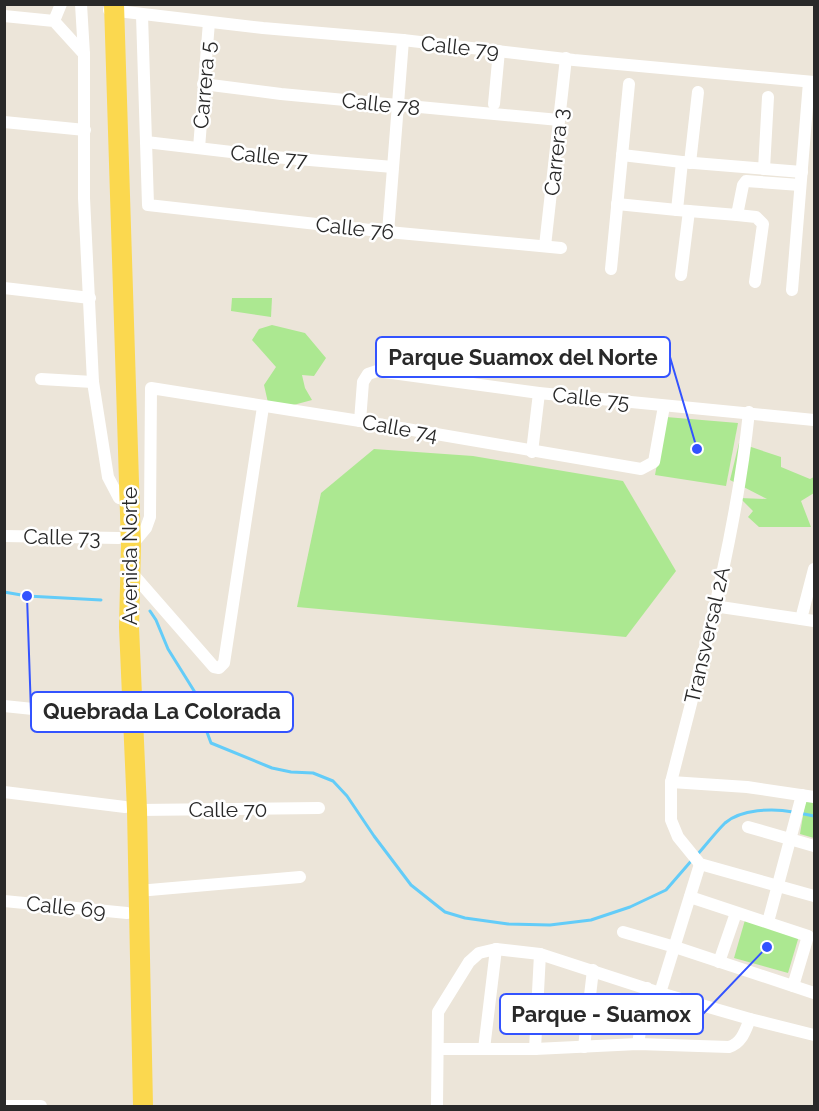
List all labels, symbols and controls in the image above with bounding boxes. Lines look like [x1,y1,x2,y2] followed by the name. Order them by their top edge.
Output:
[420,30,500,64] street label: Calle 79
[188,40,220,130] street label: Carrera 5
[341,87,421,121] street label: Calle 78
[539,107,573,197] street label: Carrera 3
[229,140,310,173] street label: Calle 77
[314,211,396,245] street label: Calle 76
[376,337,670,377] callout: Parque Suamox del Norte
[388,344,658,370] text: Parque Suamox del Norte
[551,382,631,414] street label: Calle 75
[360,409,440,447] street label: Calle 74
[117,487,142,625] street label: Avenida Norte
[23,524,101,550] street label: Calle 73
[679,564,735,706] street label: Transversal 2A
[31,692,293,732] callout: Quebrada La Colorada
[43,698,281,724] text: Quebrada La Colorada
[189,797,267,822] street label: Calle 70
[25,890,107,924] street label: Calle 69
[500,994,703,1034] callout: Parque - Suamox
[511,1001,691,1027] text: Parque - Suamox

